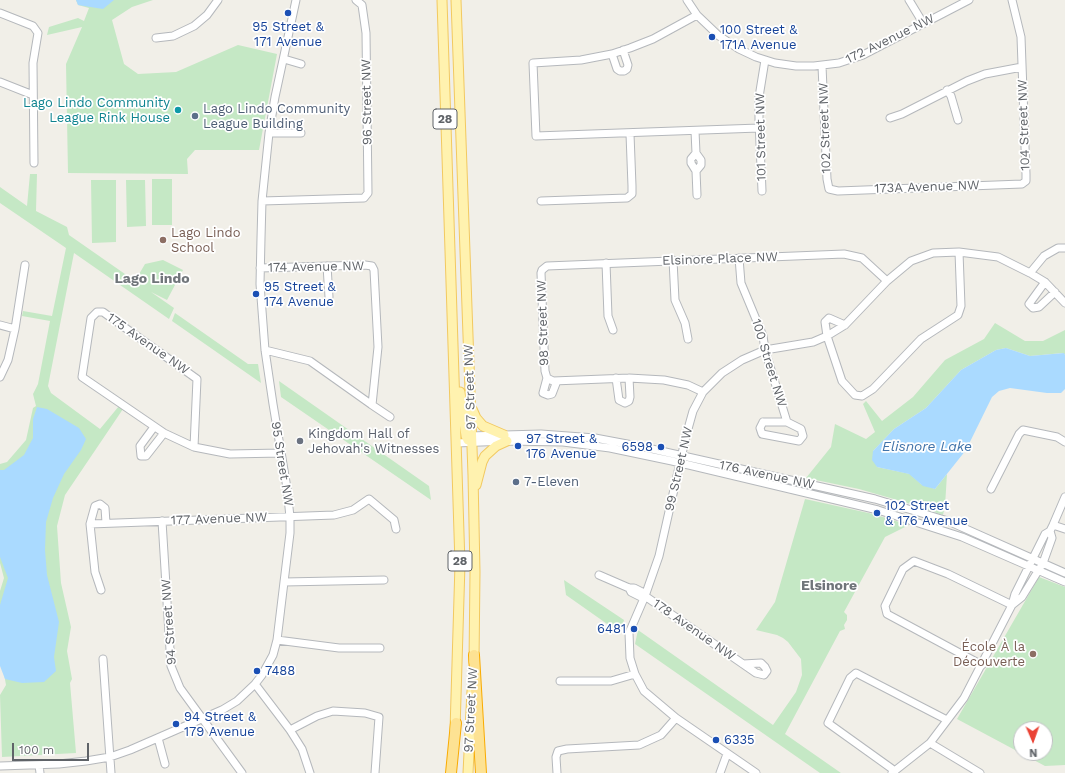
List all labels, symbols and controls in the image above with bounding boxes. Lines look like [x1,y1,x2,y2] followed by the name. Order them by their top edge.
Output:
[283,8,293,18] marker: 95 Street & 171 Avenue
[843,11,937,67] street label: 172 Avenue NW
[252,19,324,50] place label: 95 Street & 171 Avenue
[720,22,797,53] place label: 100 Street & 171A Avenue
[707,32,717,42] marker: 100 Street & 171A Avenue
[358,59,376,145] street label: 96 Street NW
[1015,79,1033,171] street label: 104 Street NW
[816,82,834,174] street label: 102 Street NW
[752,93,770,181] street label: 101 Street NW
[23,95,170,126] place label: Lago Lindo Community League Rink House
[203,101,350,132] place label: Lago Lindo Community League Building
[173,105,183,115] marker: Lago Lindo Community League Rink House
[433,109,457,129] road number: 28
[190,111,200,121] marker: Lago Lindo Community League Building
[874,177,980,197] street label: 173A Avenue NW
[171,225,241,256] place label: Lago Lindo School
[158,235,168,245] marker: Lago Lindo School
[662,249,778,269] street label: Elsinore Place NW
[268,258,364,276] street label: 174 Avenue NW
[114,271,190,287] district label: Lago Lindo
[264,279,336,310] place label: 95 Street & 174 Avenue
[534,280,552,366] street label: 98 Street NW
[251,289,261,299] marker: 95 Street & 174 Avenue
[104,310,192,378] street label: 175 Avenue NW
[748,317,790,409] street label: 100 Street NW
[461,344,479,430] street label: 97 Street NW
[268,420,296,508] street label: 95 Street NW
[662,425,696,513] street label: 99 Street NW
[308,426,439,457] place label: Kingdom Hall of Jehovah's Witnesses
[526,431,597,462] place label: 97 Street & 176 Avenue
[295,436,305,446] marker: Kingdom Hall of Jehovah's Witnesses
[622,439,653,455] place label: 6598
[882,439,972,455] water label: Elisnore Lake
[513,441,523,451] marker: 97 Street & 176 Avenue
[656,442,666,452] marker: 6598
[718,457,816,493] street label: 176 Avenue NW
[524,474,579,490] place label: 7-Eleven
[511,477,521,487] marker: 7-Eleven
[885,498,968,529] place label: 102 Street & 176 Avenue
[872,508,882,518] marker: 102 Street & 176 Avenue
[170,510,268,528] street label: 177 Avenue NW
[448,551,472,571] road number: 28
[801,578,857,594] district label: Elsinore
[158,579,180,665] street label: 94 Street NW
[650,596,738,664] street label: 178 Avenue NW
[597,621,626,637] place label: 6481
[629,624,639,634] marker: 6481
[953,639,1025,670] place label: École À la Découverte
[1028,649,1038,659] marker: École À la Découverte
[265,663,295,679] place label: 7488
[252,666,262,676] marker: 7488
[461,667,481,753] street label: 97 Street NW
[184,709,256,740] place label: 94 Street & 179 Avenue
[171,719,181,729] marker: 94 Street & 179 Avenue
[1013,721,1053,761] north arrow
[724,732,755,748] place label: 6335
[14,735,91,761] scale bar
[711,735,721,745] marker: 6335
[19,743,54,757] text: 100 m
[1029,746,1038,759] text: N

